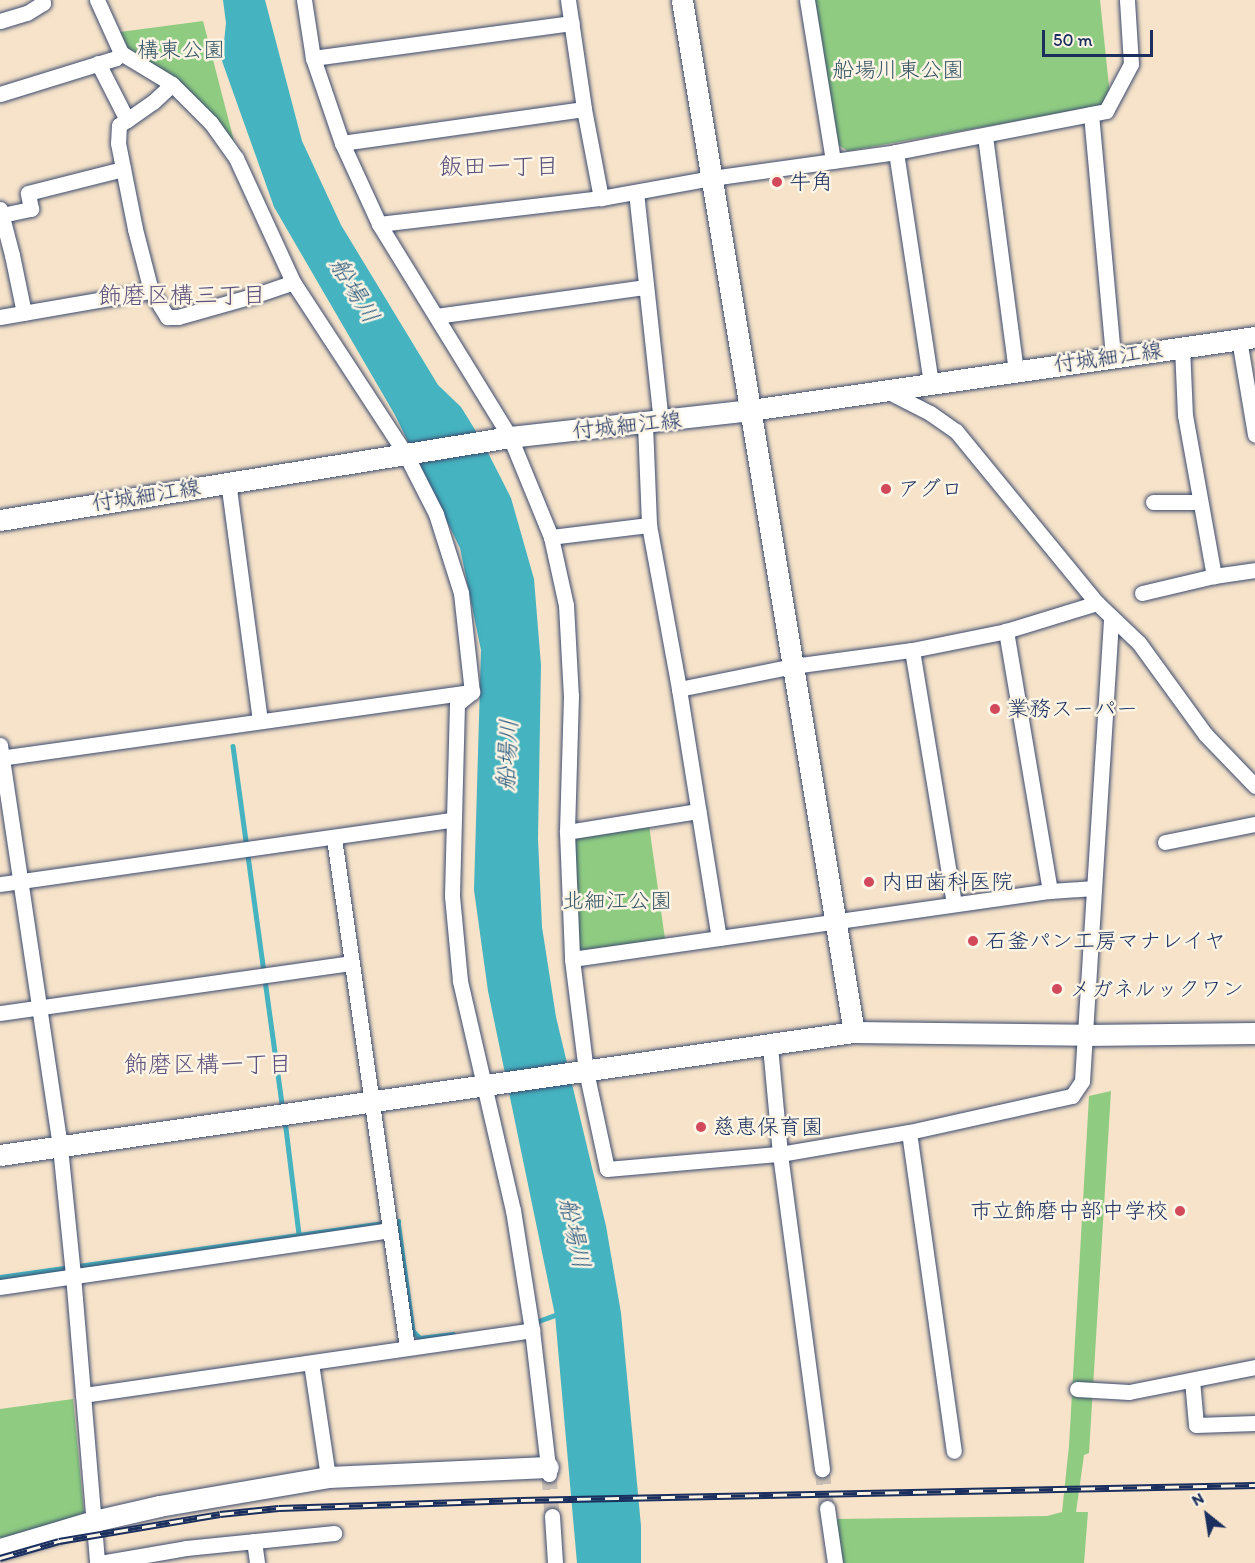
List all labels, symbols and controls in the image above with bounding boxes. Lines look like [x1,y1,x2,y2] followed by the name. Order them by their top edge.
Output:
[1045,18,1156,56] scale bar
[1053,29,1093,51] text: 50 m
[137,37,225,63] park label: 構東公園
[832,57,964,83] park label: 船場川東公園
[439,152,559,180] district label: 飯田一丁目
[789,169,833,195] place label: 牛角
[770,175,784,189] marker: 牛角
[324,252,386,328] water label: 船場川
[98,281,266,309] district label: 飾磨区構三丁目
[1052,336,1164,378] street label: 付城細江線
[571,406,683,444] street label: 付城細江線
[90,473,202,517] street label: 付城細江線
[898,476,964,502] place label: アグロ
[879,482,893,496] marker: アグロ
[1007,696,1138,722] place label: 業務スーパー
[988,702,1002,716] marker: 業務スーパー
[491,718,523,792] water label: 船場川
[881,869,1013,895] place label: 内田歯科医院
[862,875,876,889] marker: 内田歯科医院
[562,888,672,914] park label: 北細江公園
[985,928,1227,954] place label: 石釜パン工房マナレイヤ
[966,934,980,948] marker: 石釜パン工房マナレイヤ
[1069,976,1245,1002] place label: メガネルックワン
[1050,982,1064,996] marker: メガネルックワン
[124,1050,292,1078] district label: 飾磨区構一丁目
[713,1114,823,1140] place label: 慈恵保育園
[694,1120,708,1134] marker: 慈恵保育園
[553,1195,597,1271] water label: 船場川
[970,1198,1168,1224] place label: 市立飾磨中部中学校
[1173,1204,1187,1218] marker: 市立飾磨中部中学校
[1177,1485,1237,1545] north arrow
[1188,1488,1207,1510] text: N

